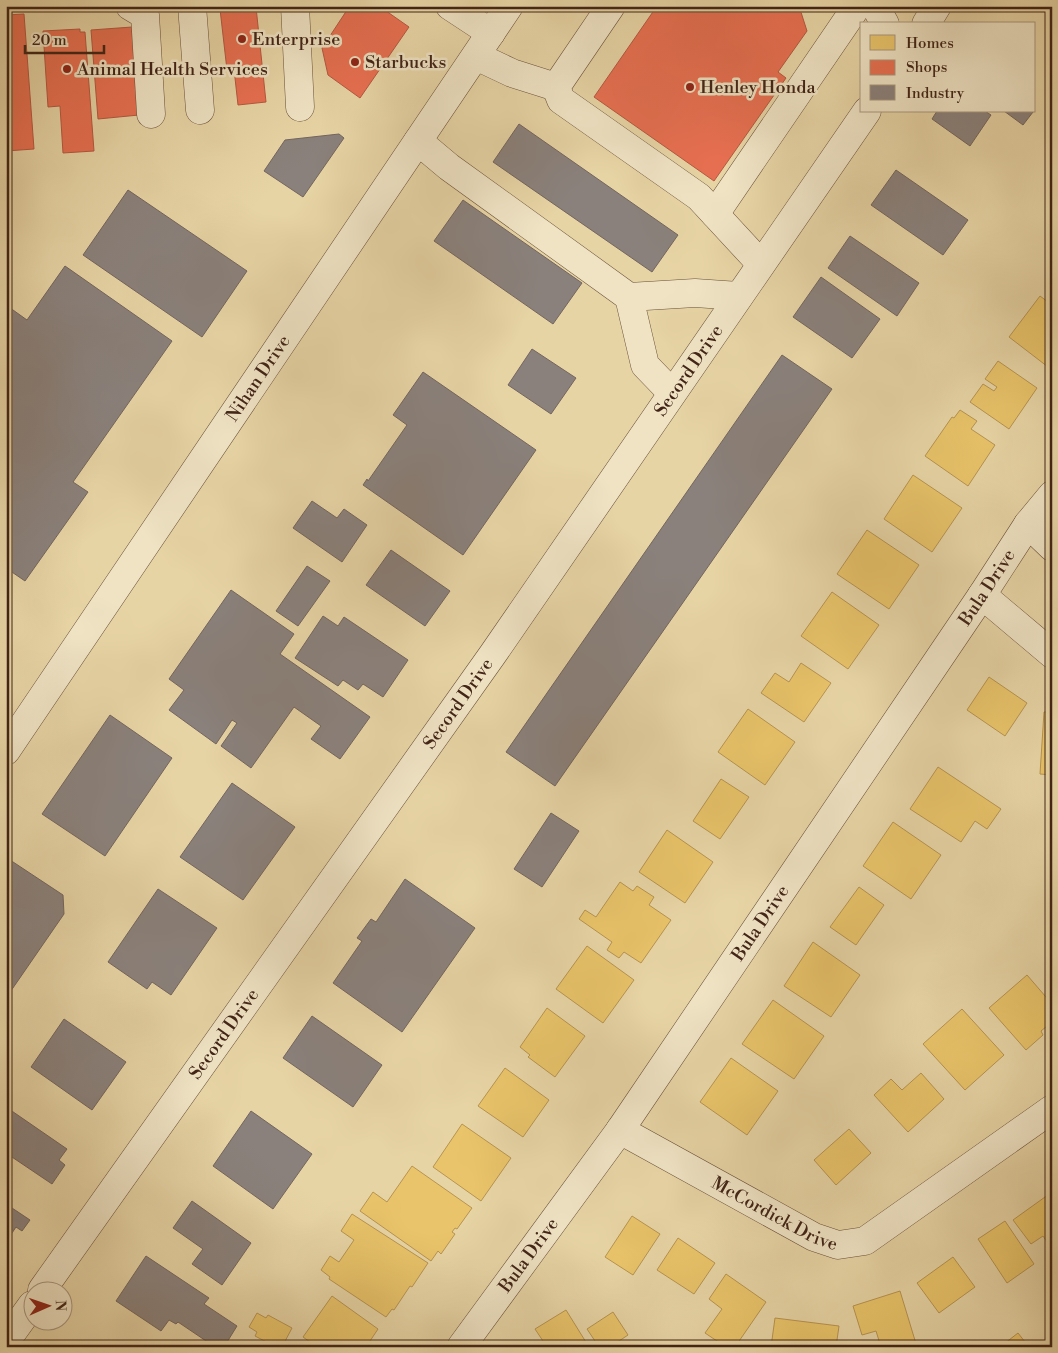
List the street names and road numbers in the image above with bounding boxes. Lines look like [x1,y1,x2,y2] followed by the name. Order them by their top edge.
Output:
[649,320,728,421] street label: Secord Drive
[220,330,295,426] street label: Nihan Drive
[953,545,1020,631] street label: Bula Drive
[418,654,498,753] street label: Secord Drive
[726,881,794,966] street label: Bula Drive
[184,984,264,1084] street label: Secord Drive
[708,1171,841,1256] street label: McCordick Drive
[493,1213,563,1298] street label: Bula Drive

